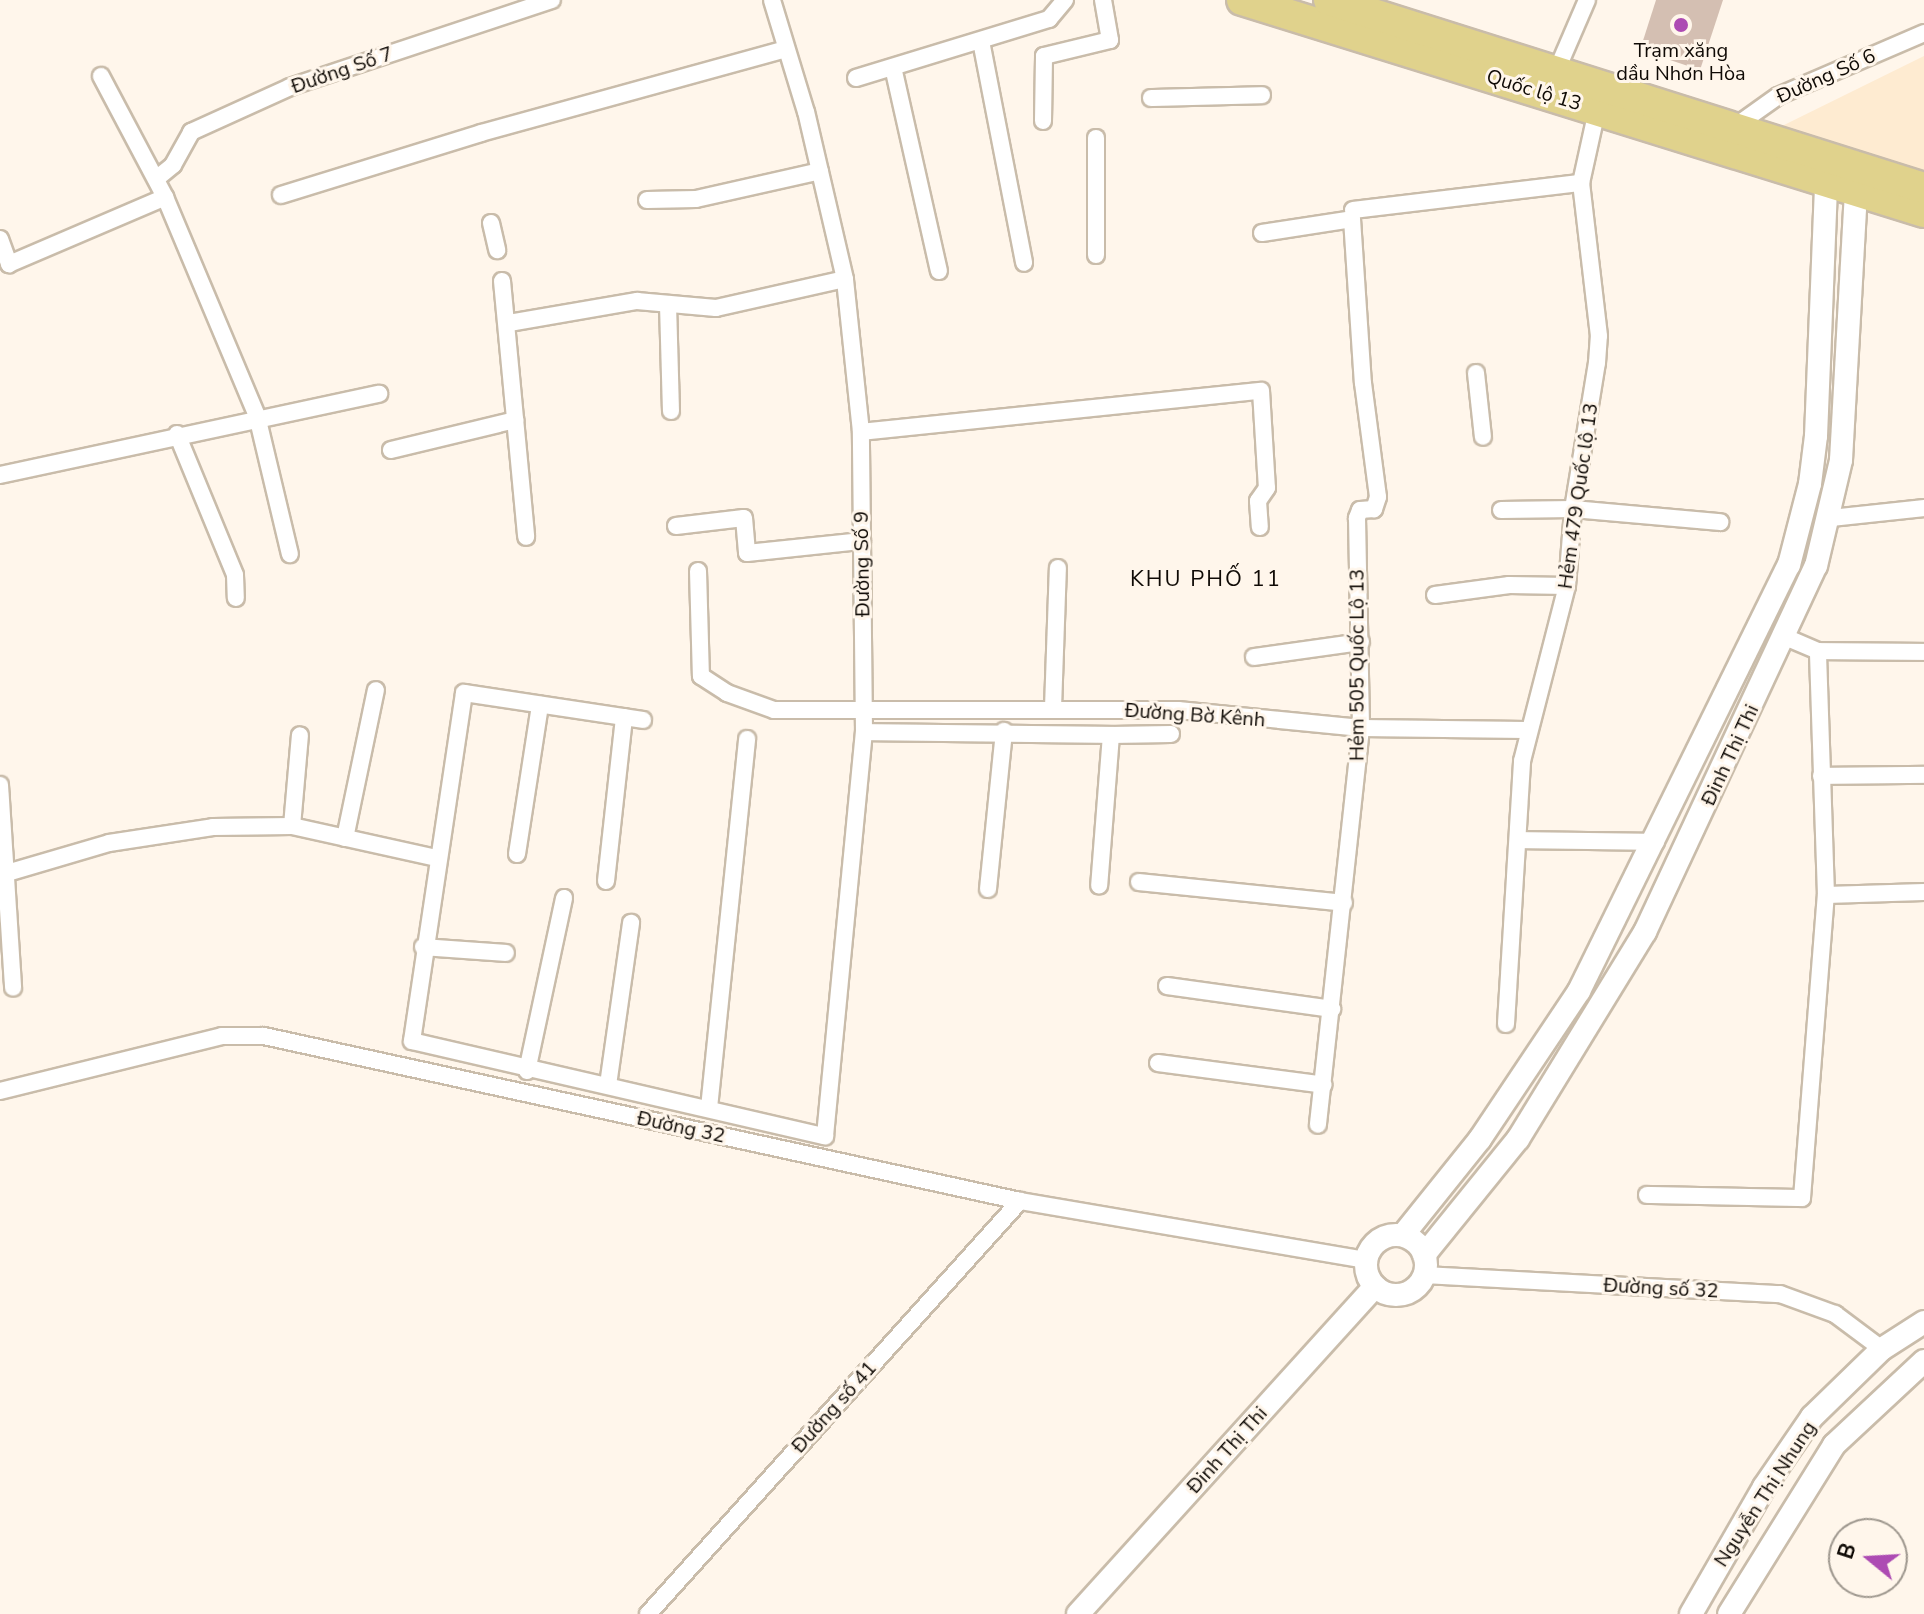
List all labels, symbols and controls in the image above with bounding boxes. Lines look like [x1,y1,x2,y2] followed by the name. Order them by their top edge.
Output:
[1672,16,1690,34] marker: Trạm xăng dầu Nhơn Hòa
[1616,38,1746,85] place label: Trạm xăng dầu Nhơn Hòa
[288,41,396,99] street label: Đường Số 7
[1773,43,1879,109] street label: Đường Số 6
[1484,64,1584,116] street label: Quốc lộ 13
[1553,402,1603,590] street label: Hẻm 479 Quốc lộ 13
[849,511,875,617] street label: Đường Số 9
[1130,567,1282,593] district label: KHU PHỐ 11
[1345,569,1369,761] street label: Hẻm 505 Quốc Lộ 13
[1124,698,1266,732] street label: Đường Bờ Kênh
[1696,701,1764,809] street label: Đinh Thị Thi
[635,1106,727,1148] street label: Đường 32
[1603,1273,1719,1303] street label: Đường số 32
[787,1356,881,1458] street label: Đường số 41
[1182,1402,1272,1498] street label: Đinh Thị Thi
[1709,1417,1821,1571] street label: Nguyễn Thị Nhung
[1828,1518,1908,1598] north arrow
[1830,1539,1864,1563] text: B

